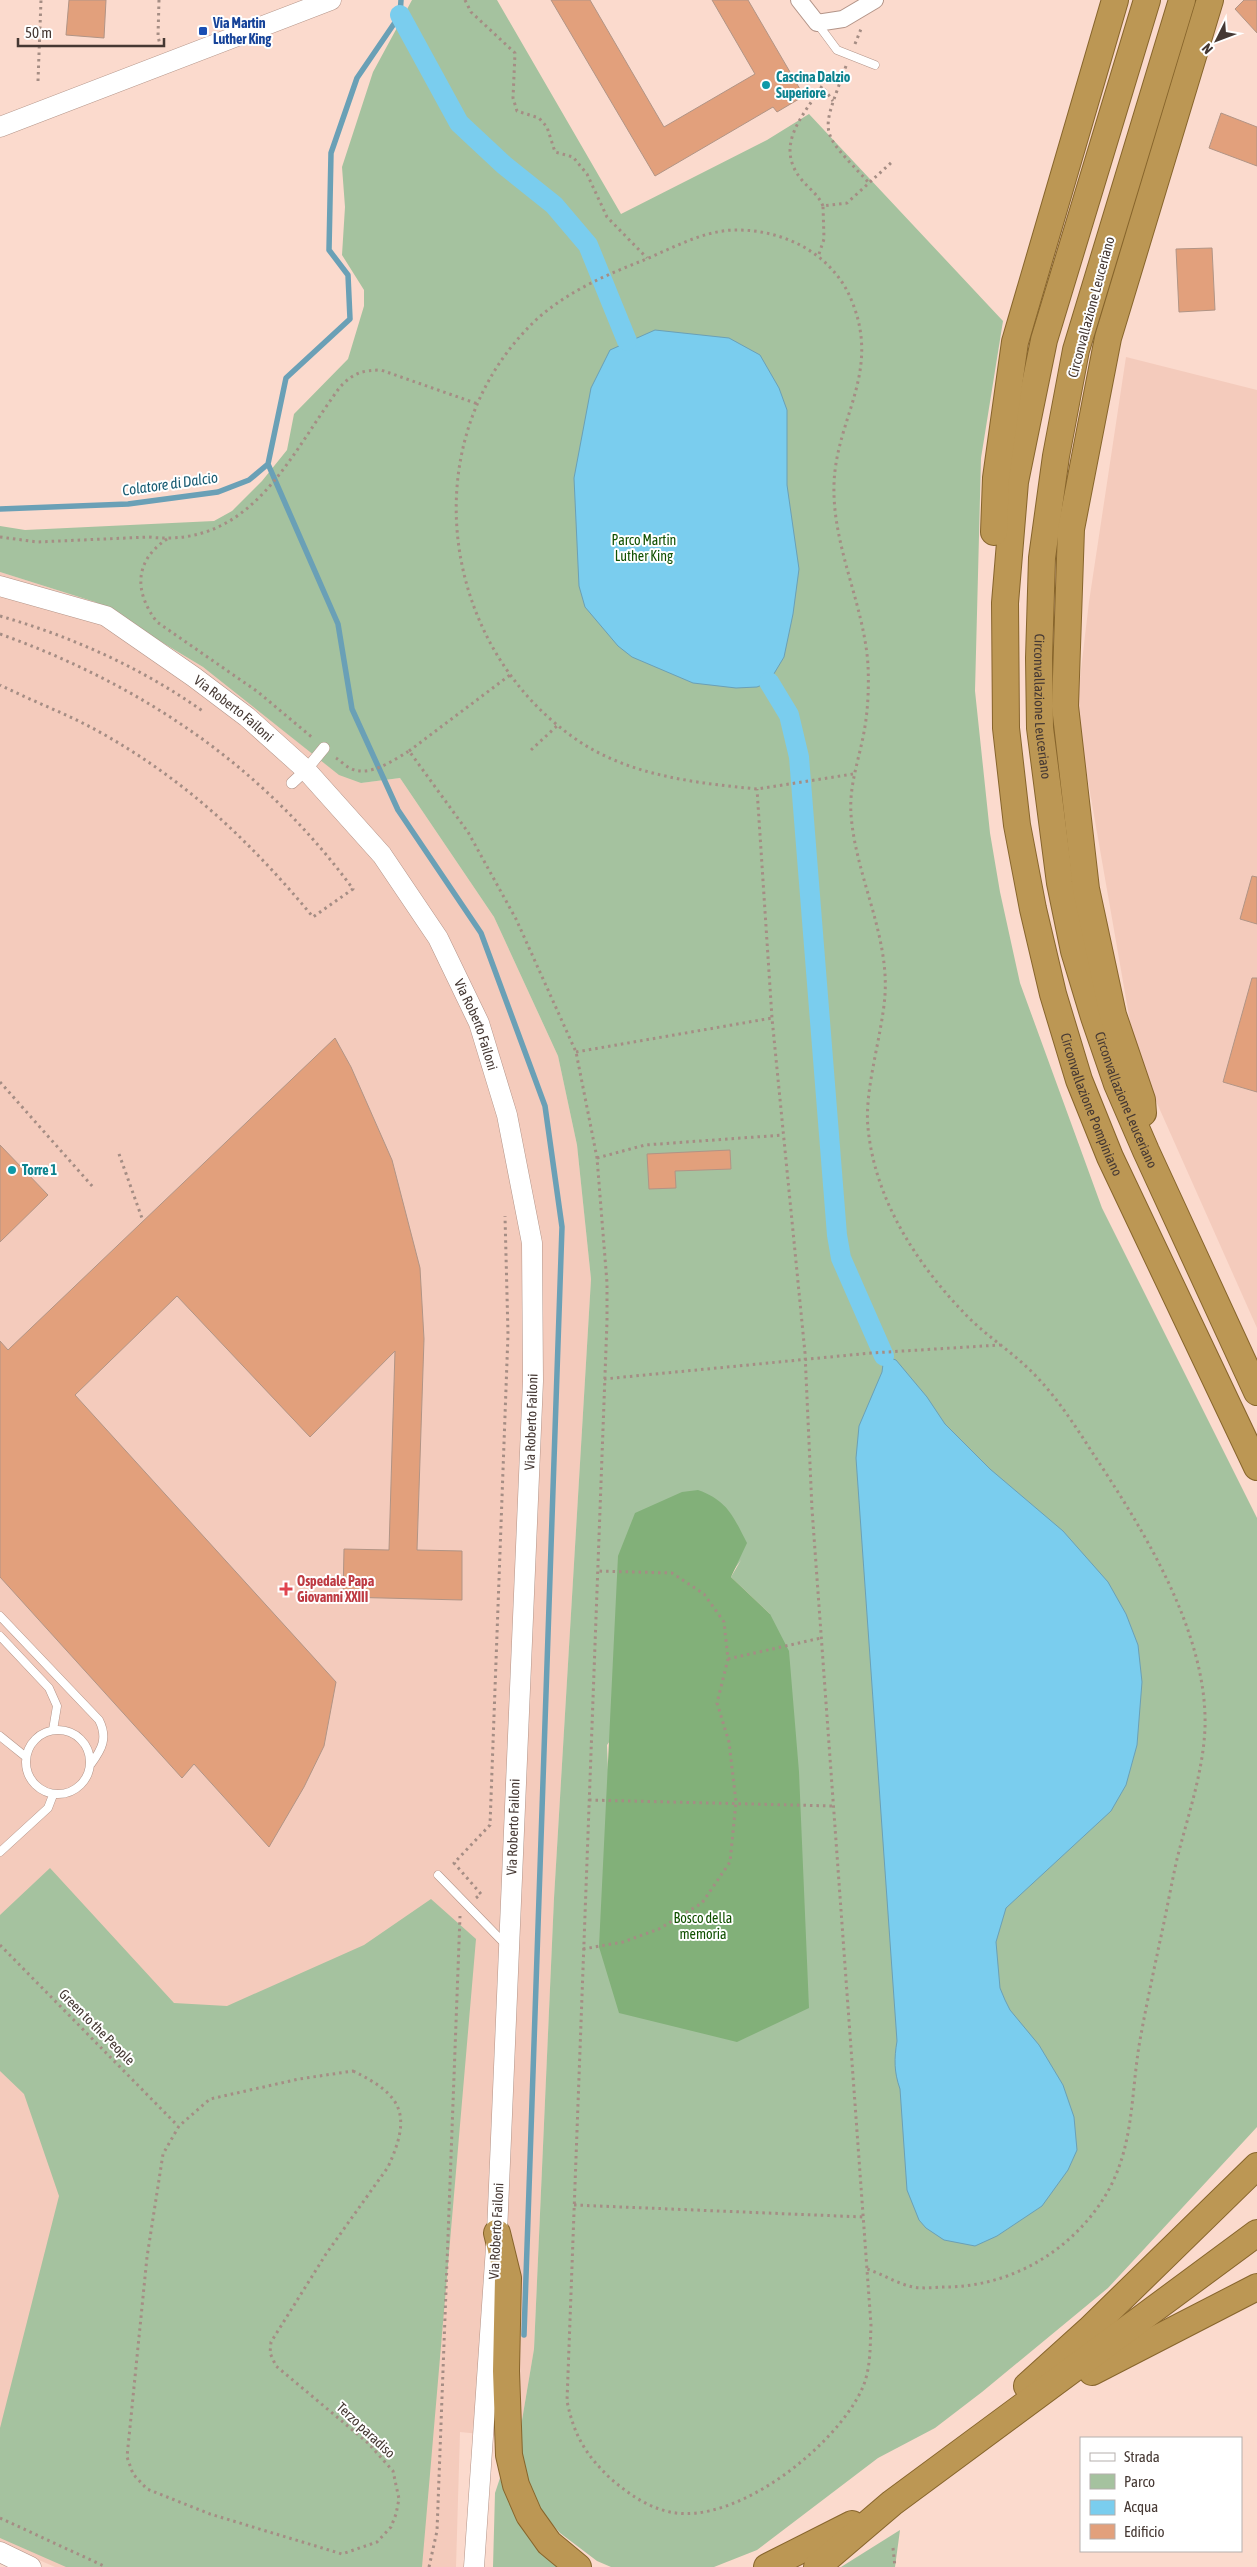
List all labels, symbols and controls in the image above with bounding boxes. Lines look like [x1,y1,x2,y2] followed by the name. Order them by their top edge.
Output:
[18,15,164,47] scale bar
[212,15,272,47] place label: Via Martin Luther King
[1192,15,1242,65] north arrow
[25,24,52,41] text: 50 m
[197,25,209,37] marker: Via Martin Luther King
[1199,40,1216,57] text: N
[776,69,851,101] place label: Cascina Dalzio Superiore
[760,79,772,91] marker: Cascina Dalzio Superiore
[1064,235,1118,379] street label: Circonvallazione Leuceriano
[121,468,219,499] water label: Colatore di Dalcio
[612,532,676,564] park label: Parco Martin Luther King
[1031,633,1054,780] street label: Circonvallazione Leuceriano
[191,672,277,745] street label: Via Roberto Failoni
[451,976,501,1072] street label: Via Roberto Failoni
[1092,1029,1161,1170] street label: Circonvallazione Leuceriano
[1057,1031,1126,1178] street label: Circonvallazione Pompiniano
[22,1162,57,1178] place label: Torre 1
[6,1164,18,1176] marker: Torre 1
[521,1373,541,1471] street label: Via Roberto Failoni
[297,1573,375,1605] place label: Ospedale Papa Giovanni XXIII
[279,1582,293,1596] marker: Ospedale Papa Giovanni XXIII
[503,1778,523,1876] street label: Via Roberto Failoni
[674,1910,732,1942] park label: Bosco della memoria
[56,1986,138,2068] street label: Green to the People
[485,2182,507,2280] street label: Via Roberto Failoni
[333,2399,399,2461] street label: Terzo paradiso
[1080,2437,1242,2552] legend
[1124,2448,1160,2465] text: Strada
[1124,2473,1155,2490] text: Parco
[1124,2498,1158,2515] text: Acqua
[1124,2523,1165,2540] text: Edificio

